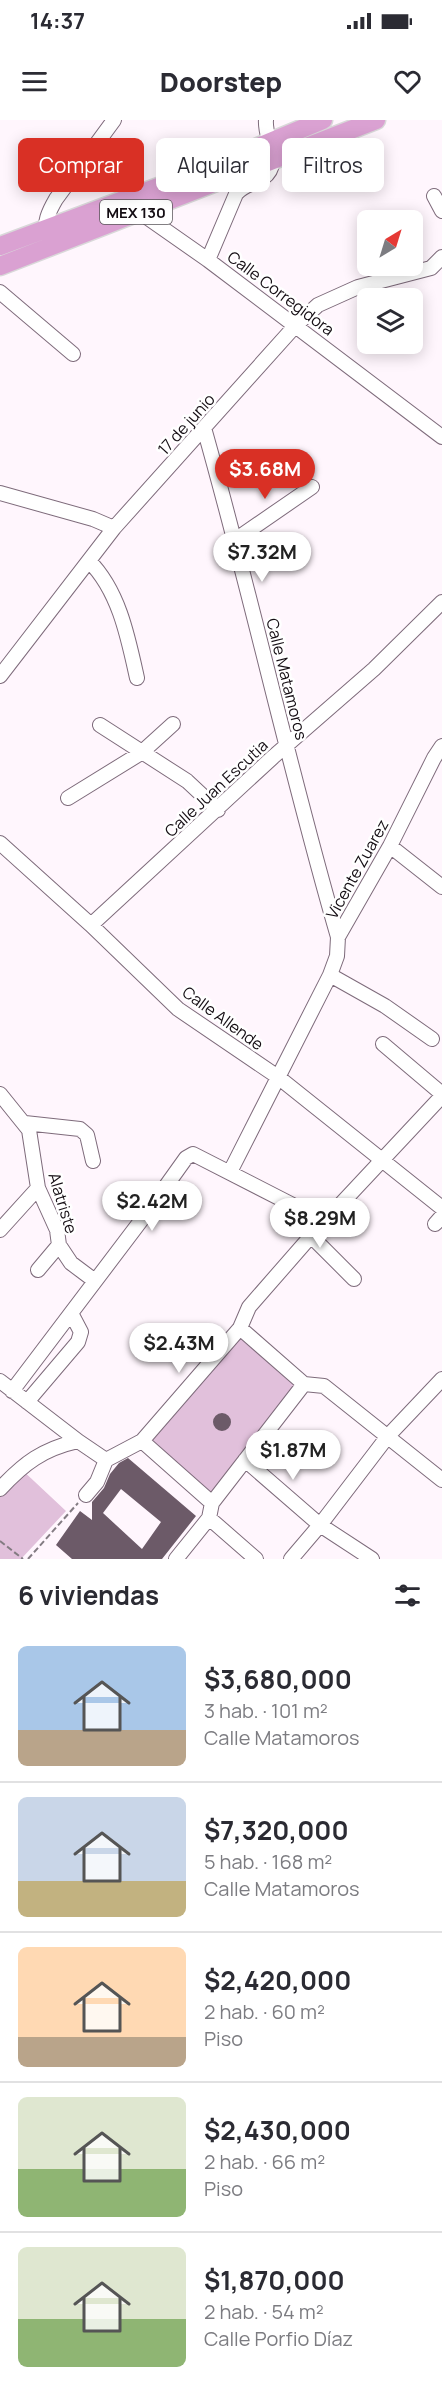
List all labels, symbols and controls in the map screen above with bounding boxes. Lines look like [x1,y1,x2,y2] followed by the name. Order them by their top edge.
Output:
[30,6,85,36] text: 14:37
[160,63,282,100] text: Doorstep
[18,65,51,98] icon: menu
[391,65,424,98] icon: heart
[18,138,144,192] chip: Comprar
[156,138,270,192] chip: Alquilar
[282,138,384,192] chip: Filtros
[100,200,172,224] road number: MEX 130
[357,210,423,276] north arrow
[357,210,423,354] map controls
[223,246,339,340] street label: Calle Corregidora
[357,288,423,354] button: layers
[152,388,220,460] street label: 17 de junio
[216,449,314,500] pin: $3.68M
[229,455,301,482] text: $3.68M
[213,532,311,583] pin: $7.32M
[227,538,297,565] text: $7.32M
[261,616,313,742] street label: Calle Matamoros
[160,734,272,842] street label: Calle Juan Escutia
[321,815,393,923] street label: Vicente Zuarez
[178,981,268,1055] street label: Calle Allende
[43,1170,83,1236] street label: Alatriste
[103,1181,201,1232] pin: $2.42M
[116,1187,188,1214] text: $2.42M
[271,1198,369,1249] pin: $8.29M
[284,1204,356,1231] text: $8.29M
[130,1323,228,1374] pin: $2.43M
[143,1329,215,1356] text: $2.43M
[244,1430,342,1481] pin: $1.87M
[260,1436,326,1463] text: $1.87M
[18,1577,159,1613] text: 6 viviendas
[391,1579,424,1612] icon: filters
[204,1661,352,1697] text: $3,680,000
[66,1670,138,1742] icon: home
[204,1697,328,1724] text: 3 hab. · 101 m²
[204,1724,359,1751] text: Calle Matamoros
[204,1812,349,1848] text: $7,320,000
[66,1821,138,1893] icon: home
[204,1848,332,1875] text: 5 hab. · 168 m²
[204,1875,359,1902] text: Calle Matamoros
[204,1962,351,1998] text: $2,420,000
[66,1971,138,2043] icon: home
[204,1998,325,2025] text: 2 hab. · 60 m²
[204,2025,243,2052] text: Piso
[204,2112,351,2148] text: $2,430,000
[66,2121,138,2193] icon: home
[204,2148,325,2175] text: 2 hab. · 66 m²
[204,2175,243,2202] text: Piso
[204,2262,345,2298] text: $1,870,000
[66,2271,138,2343] icon: home
[204,2298,324,2325] text: 2 hab. · 54 m²
[204,2325,353,2352] text: Calle Porfio Díaz

